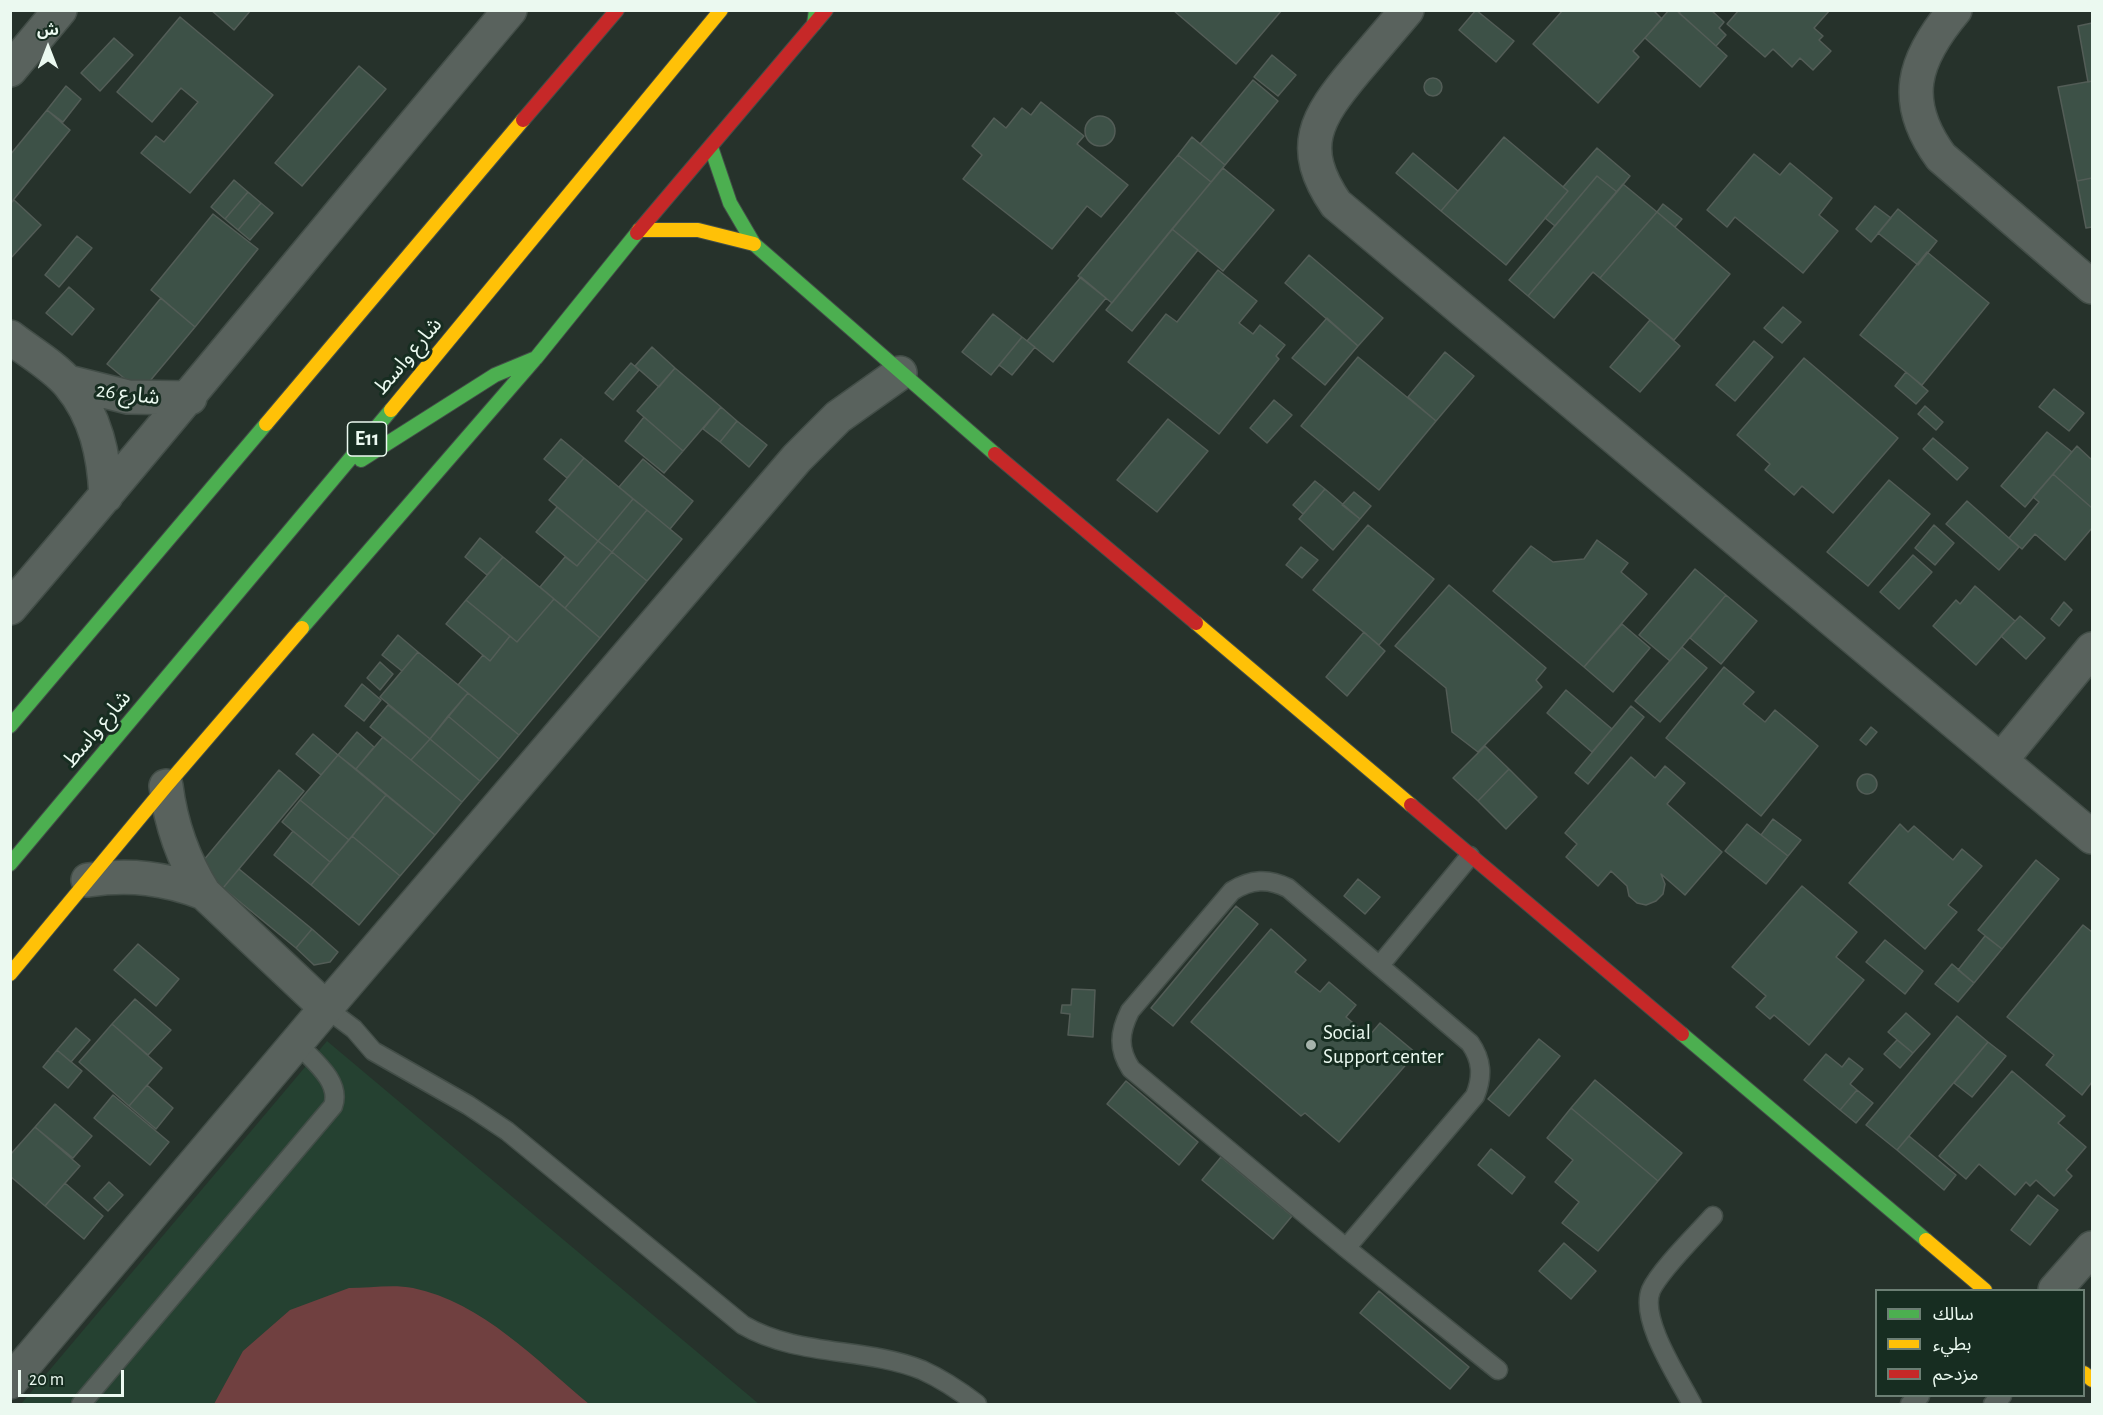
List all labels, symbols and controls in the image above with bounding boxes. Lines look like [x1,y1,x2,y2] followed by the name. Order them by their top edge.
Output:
[18,18,78,78] north arrow
[37,22,59,38] text: ش
[369,312,447,400] street label: شارع واسط
[95,378,161,410] street label: شارع 26
[348,422,386,456] road number: E11
[58,685,136,773] street label: شارع واسط
[1323,1020,1444,1070] place label: Social Support center
[1304,1038,1318,1052] marker: Social Support center
[1875,1289,2085,1397] legend
[1933,1306,1974,1324] text: سالك
[1933,1336,1971,1354] text: بطيء
[21,1358,128,1396] scale bar
[1933,1366,1978,1384] text: مزدحم
[29,1371,64,1389] text: 20 m

